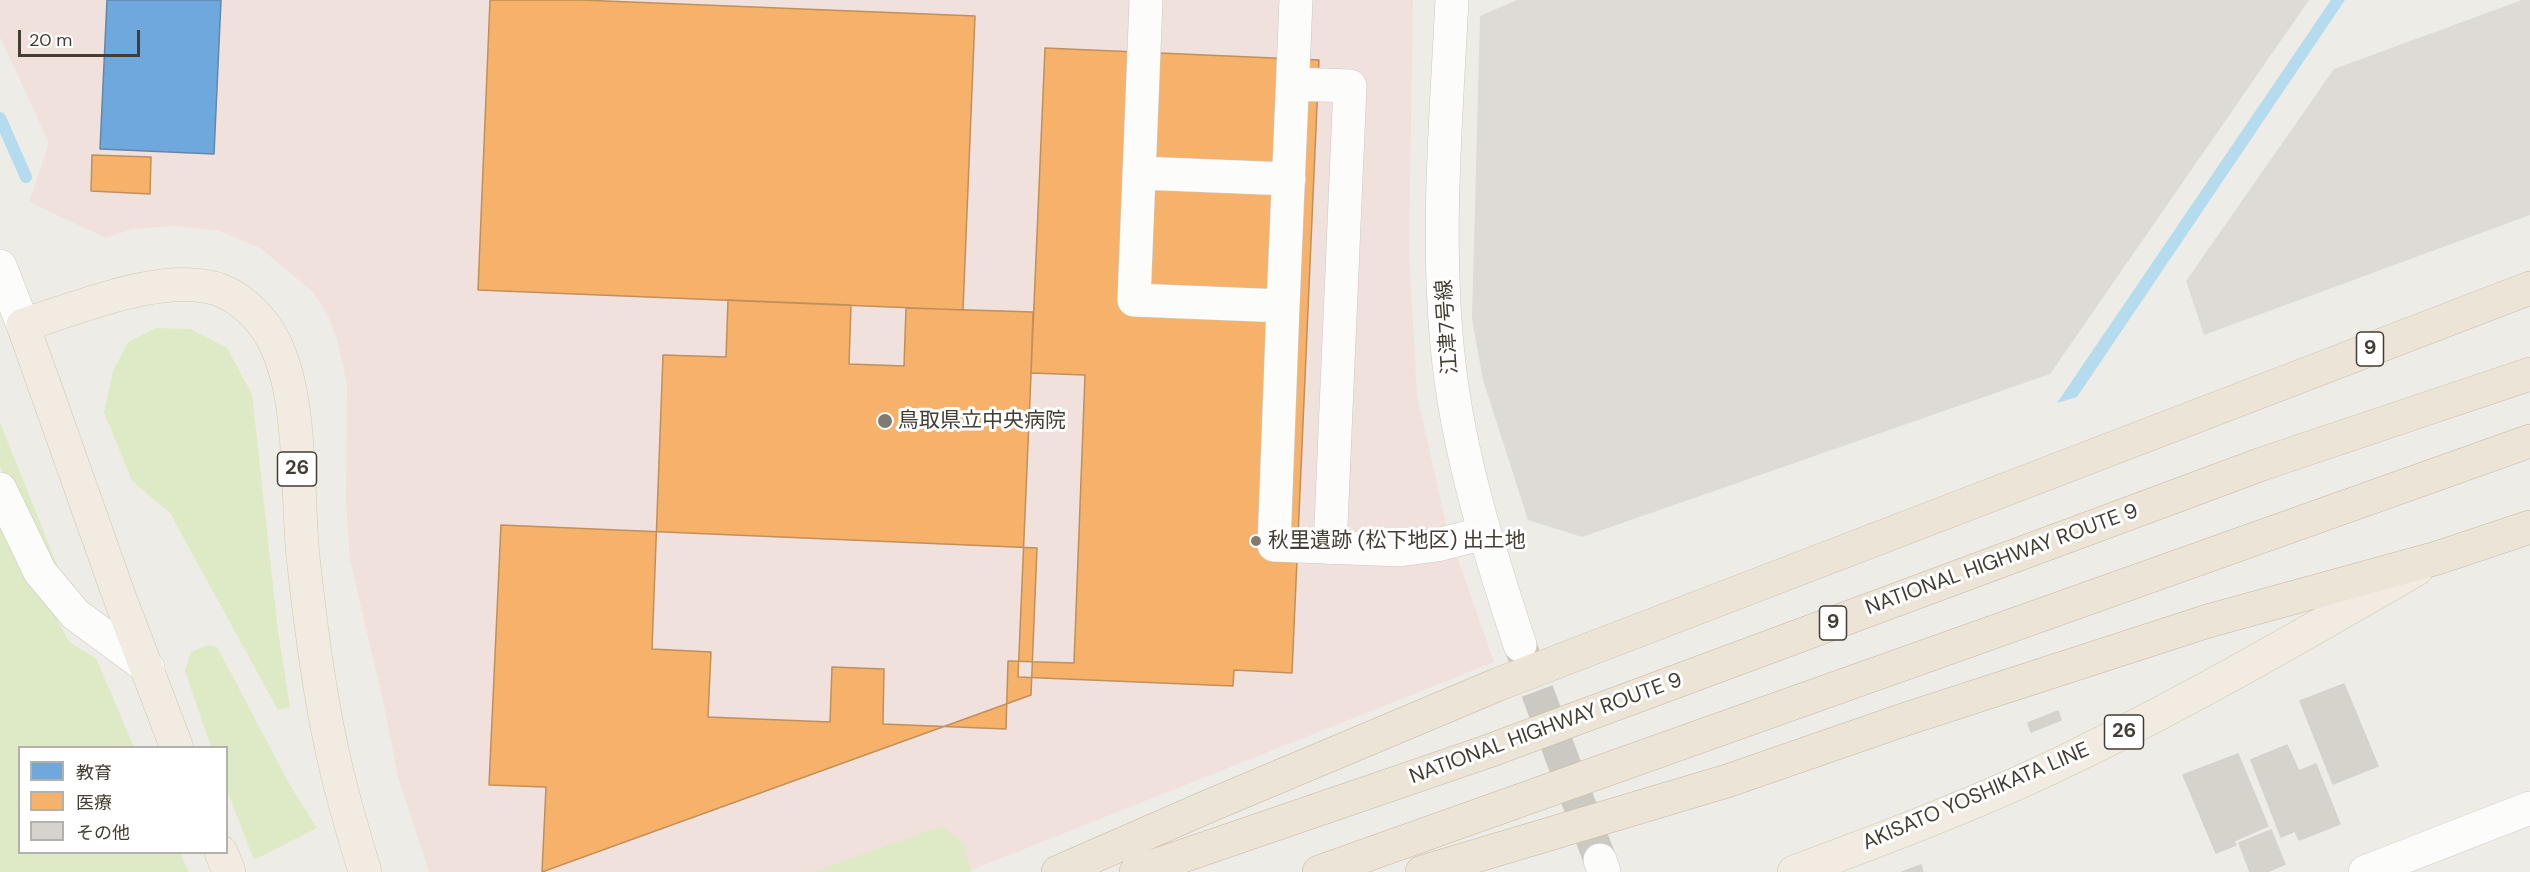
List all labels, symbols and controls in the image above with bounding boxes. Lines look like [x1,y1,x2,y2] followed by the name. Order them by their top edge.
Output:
[21,18,142,56] scale bar
[29,28,72,52] text: 20 m
[1432,279,1464,375] street label: 江津7号線
[2356,332,2384,366] road number: 9
[898,408,1066,434] place label: 鳥取県立中央病院
[876,412,894,430] marker: 鳥取県立中央病院
[278,452,316,486] road number: 26
[1862,499,2142,621] street label: NATIONAL HIGHWAY ROUTE 9
[1268,528,1526,554] place label: 秋里遺跡 (松下地区) 出土地
[1249,534,1263,548] marker: 秋里遺跡 (松下地区) 出土地
[1820,606,1846,640] road number: 9
[1406,668,1686,790] street label: NATIONAL HIGHWAY ROUTE 9
[2104,715,2144,749] road number: 26
[1859,738,2093,856] street label: AKISATO YOSHIKATA LINE
[18,746,228,854] legend
[76,761,112,785] text: 教育
[76,791,112,815] text: 医療
[76,821,130,845] text: その他

